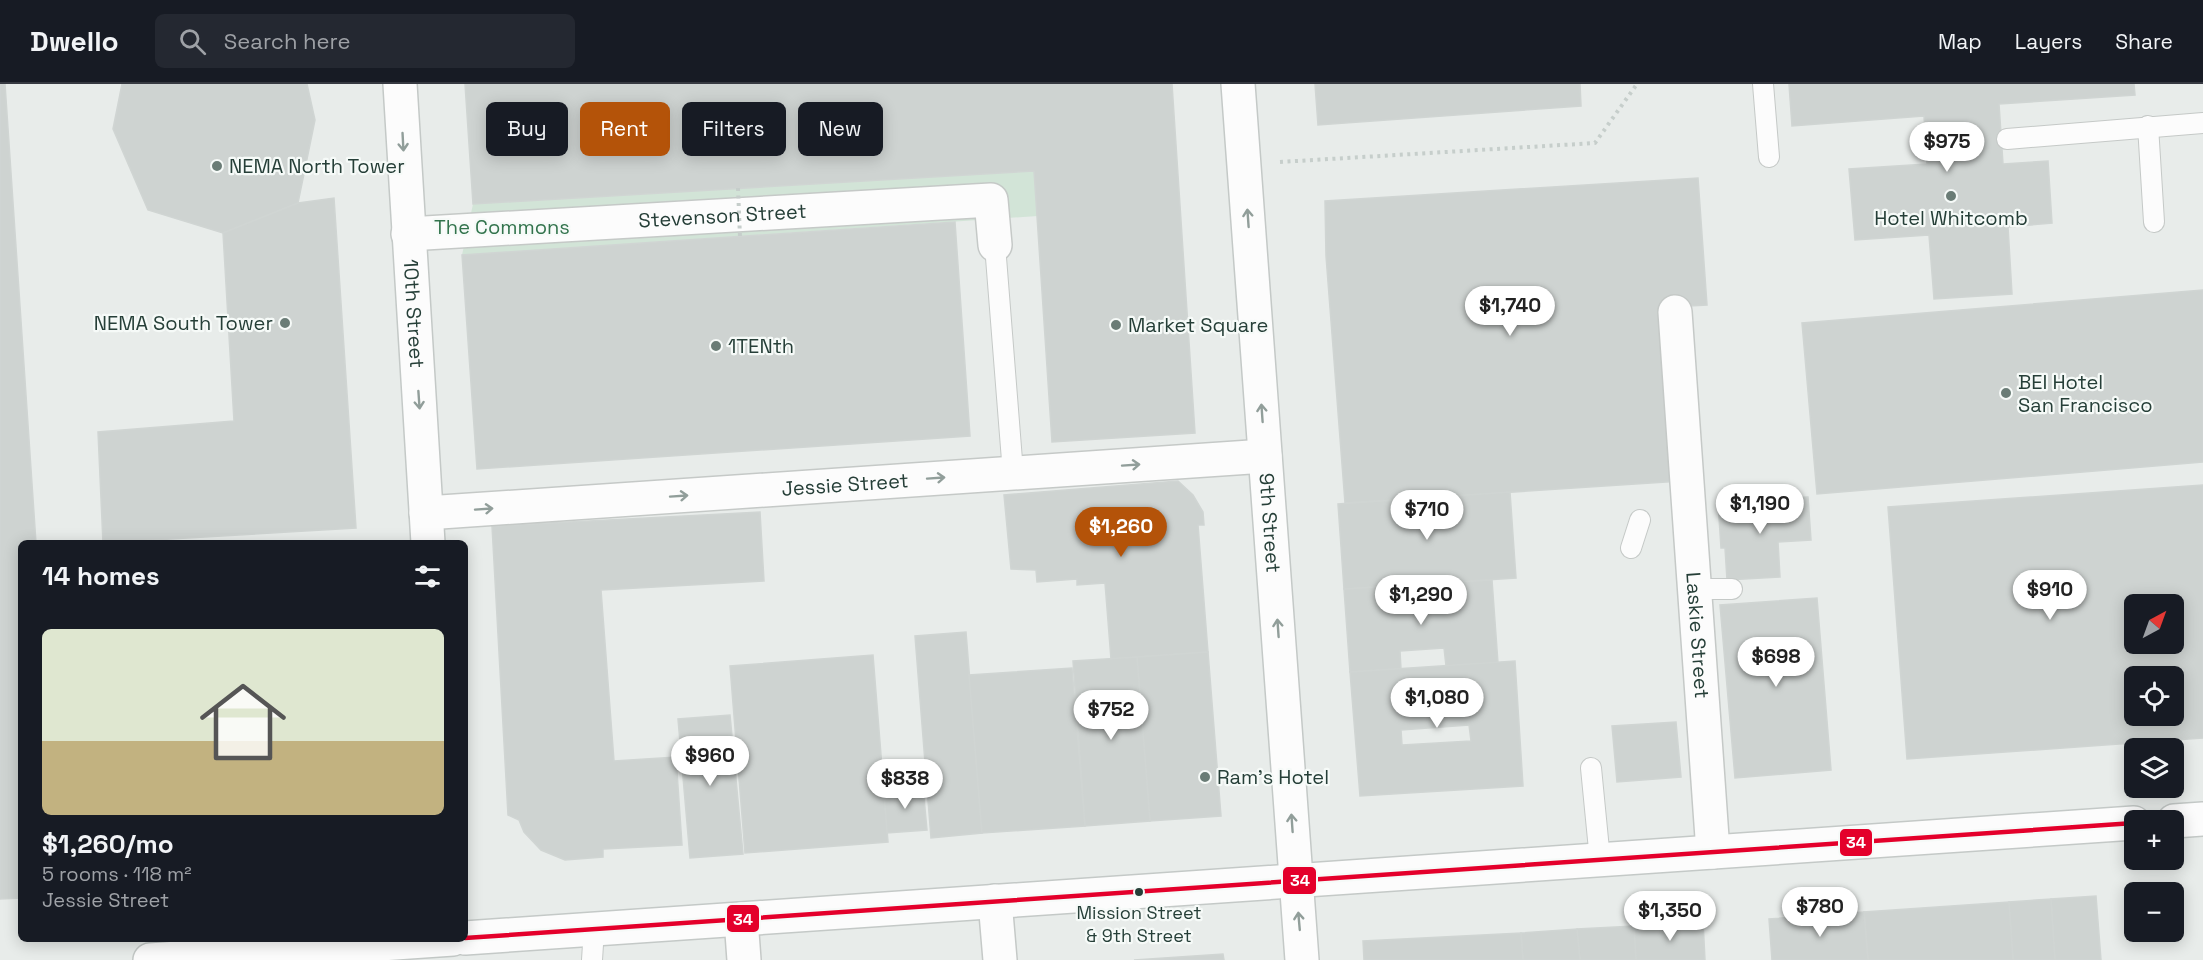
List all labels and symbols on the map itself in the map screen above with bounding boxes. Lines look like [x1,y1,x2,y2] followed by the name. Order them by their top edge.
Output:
[1911,122,1983,173] pin: $975
[398,132,409,152] one-way arrow
[229,153,405,179] place label: NEMA North Tower
[210,159,224,173] marker: NEMA North Tower
[1944,189,1958,203] marker: Hotel Whitcomb
[638,198,807,234] street label: Stevenson Street
[1874,205,2028,231] place label: Hotel Whitcomb
[1242,209,1253,229] one-way arrow
[434,214,570,240] park label: The Commons
[398,258,430,369] street label: 10th Street
[1461,286,1559,337] pin: $1,740
[94,310,273,336] place label: NEMA South Tower
[1128,312,1268,338] place label: Market Square
[278,316,292,330] marker: NEMA South Tower
[1109,318,1123,332] marker: Market Square
[728,333,794,359] place label: 1TENth
[709,339,723,353] marker: 1TENth
[2018,369,2153,418] place label: BEI Hotel San Francisco
[1999,386,2013,400] marker: BEI Hotel San Francisco
[413,389,424,409] one-way arrow
[1256,403,1267,423] one-way arrow
[1120,459,1140,470] one-way arrow
[781,467,909,502] street label: Jessie Street
[1253,472,1287,574] street label: 9th Street
[926,473,946,484] one-way arrow
[1711,484,1809,535] pin: $1,190
[668,490,688,501] one-way arrow
[1391,490,1463,541] pin: $710
[474,503,494,514] one-way arrow
[1072,507,1170,558] pin: $1,260
[2014,570,2086,621] pin: $910
[1680,571,1715,699] street label: Laskie Street
[1372,575,1470,626] pin: $1,290
[2124,594,2184,654] north arrow
[1272,619,1283,639] one-way arrow
[1740,637,1812,688] pin: $698
[1388,678,1486,729] pin: $1,080
[1075,690,1147,741] pin: $752
[674,736,746,787] pin: $960
[869,759,941,810] pin: $838
[1217,764,1329,790] place label: Ram’s Hotel
[1198,770,1212,784] marker: Ram’s Hotel
[1286,813,1297,833] one-way arrow
[1839,828,1873,857] line badge: 34
[1846,832,1866,853] text: 34
[1282,866,1317,895] line badge: 34
[1290,870,1310,891] text: 34
[1133,886,1145,898] marker: Mission Street & 9th Street
[1784,887,1856,938] pin: $780
[1621,891,1719,942] pin: $1,350
[1076,901,1202,947] place label: Mission Street & 9th Street
[726,904,760,933] line badge: 34
[733,909,753,930] text: 34
[1293,911,1304,931] one-way arrow

